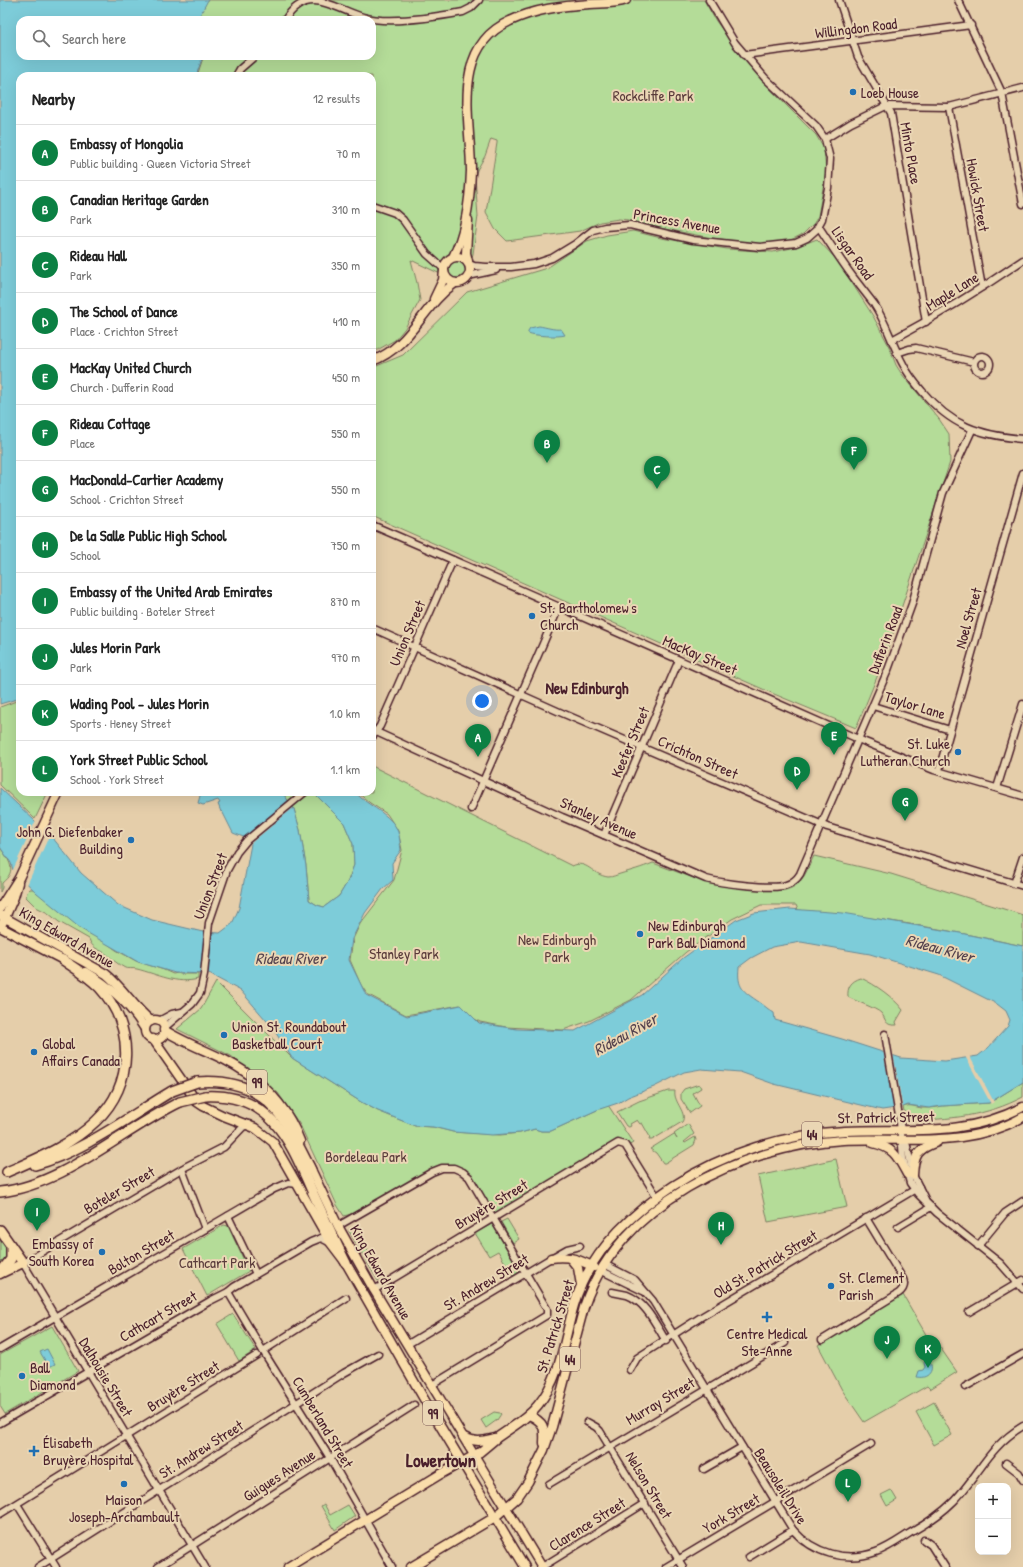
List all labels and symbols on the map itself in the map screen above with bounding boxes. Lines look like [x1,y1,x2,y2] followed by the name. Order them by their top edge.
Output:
[814,13,898,43] street label: Willingdon Road
[861,82,919,103] place label: Loeb House
[613,85,693,106] park label: Rockcliffe Park
[848,87,858,97] marker: Loeb House
[895,120,927,186] street label: Minto Place
[961,157,995,234] street label: Howick Street
[632,203,722,239] street label: Princess Avenue
[827,222,879,284] street label: Lisgar Road
[921,266,983,315] street label: Maple Lane
[534,430,560,463] pin: B
[841,437,867,470] pin: F
[644,456,670,489] pin: C
[949,584,987,651] street label: Noel Street
[384,596,431,669] street label: Union Street
[540,597,637,635] place label: St. Bartholomew's Church
[862,603,908,677] street label: Dufferin Road
[527,611,537,621] marker: St. Bartholomew's Church
[660,630,741,680] street label: MacKay Street
[545,677,629,700] district label: New Edinburgh
[882,686,948,724] street label: Taylor Lane
[472,691,492,711] your location
[606,702,655,781] street label: Keefer Street
[821,722,847,755] pin: E
[465,724,491,757] pin: A
[655,730,742,784] street label: Crichton Street
[861,733,950,771] place label: St. Luke Lutheran Church
[953,747,963,757] marker: St. Luke Lutheran Church
[784,757,810,790] pin: D
[892,788,918,821] pin: G
[557,792,641,844] street label: Stanley Avenue
[16,821,123,859] place label: John G. Diefenbaker Building
[126,835,136,845] marker: John G. Diefenbaker Building
[188,849,233,922] street label: Union Street
[16,901,118,973] street label: King Edward Avenue
[648,915,745,953] place label: New Edinburgh Park Ball Diamond
[904,928,978,968] water label: Rideau River
[518,929,596,967] park label: New Edinburgh Park
[635,929,645,939] marker: New Edinburgh Park Ball Diamond
[369,943,439,964] park label: Stanley Park
[255,947,327,969] water label: Rideau River
[589,1007,662,1060] water label: Rideau River
[232,1016,347,1054] place label: Union St. Roundabout Basketball Court
[219,1030,229,1040] marker: Union St. Roundabout Basketball Court
[42,1033,120,1071] place label: Global Affairs Canada
[29,1047,39,1057] marker: Global Affairs Canada
[247,1070,267,1094] road number: 99
[838,1106,935,1128] street label: St. Patrick Street
[802,1122,822,1146] road number: 44
[325,1146,407,1167] park label: Bordeleau Park
[80,1161,159,1219] street label: Boteler Street
[451,1173,532,1234] street label: Bruyère Street
[24,1198,50,1231] pin: I
[708,1212,734,1245] pin: H
[345,1221,417,1323] street label: King Edward Avenue
[104,1224,179,1280] street label: Bolton Street
[709,1224,822,1303] street label: Old St. Patrick Street
[29,1233,95,1271] place label: Embassy of South Korea
[97,1247,107,1257] marker: Embassy of South Korea
[440,1248,533,1316] street label: St. Andrew Street
[179,1252,255,1273] park label: Cathcart Park
[839,1267,905,1305] place label: St. Clement Parish
[531,1276,579,1375] street label: St. Patrick Street
[826,1281,836,1291] marker: St. Clement Parish
[115,1285,201,1347] street label: Cathcart Street
[761,1311,773,1323] marker: Centre Medical Ste-Anne
[726,1323,808,1361] place label: Centre Medical Ste-Anne
[874,1326,900,1359] pin: J
[74,1334,138,1421] street label: Dalhousie Street
[915,1335,941,1368] pin: K
[560,1347,580,1371] road number: 44
[143,1355,224,1417] street label: Bruyère Street
[30,1357,75,1395] place label: Ball Diamond
[17,1371,27,1381] marker: Ball Diamond
[287,1372,359,1472] street label: Cumberland Street
[622,1372,699,1430] street label: Murray Street
[423,1401,443,1425] road number: 99
[155,1414,248,1483] street label: St. Andrew Street
[43,1432,134,1470] place label: Élisabeth Bruyère Hospital
[239,1444,319,1506] street label: Guigues Avenue
[749,1444,813,1528] street label: Beausoleil Drive
[28,1445,40,1457] marker: Élisabeth Bruyère Hospital
[406,1447,476,1473] district label: Lowertown
[621,1447,678,1523] street label: Nelson Street
[835,1469,861,1502] pin: L
[119,1479,129,1489] marker: Maison Joseph-Archambault
[699,1487,764,1538] street label: York Street
[69,1489,180,1527] place label: Maison Joseph-Archambault
[545,1492,630,1556] street label: Clarence Street

